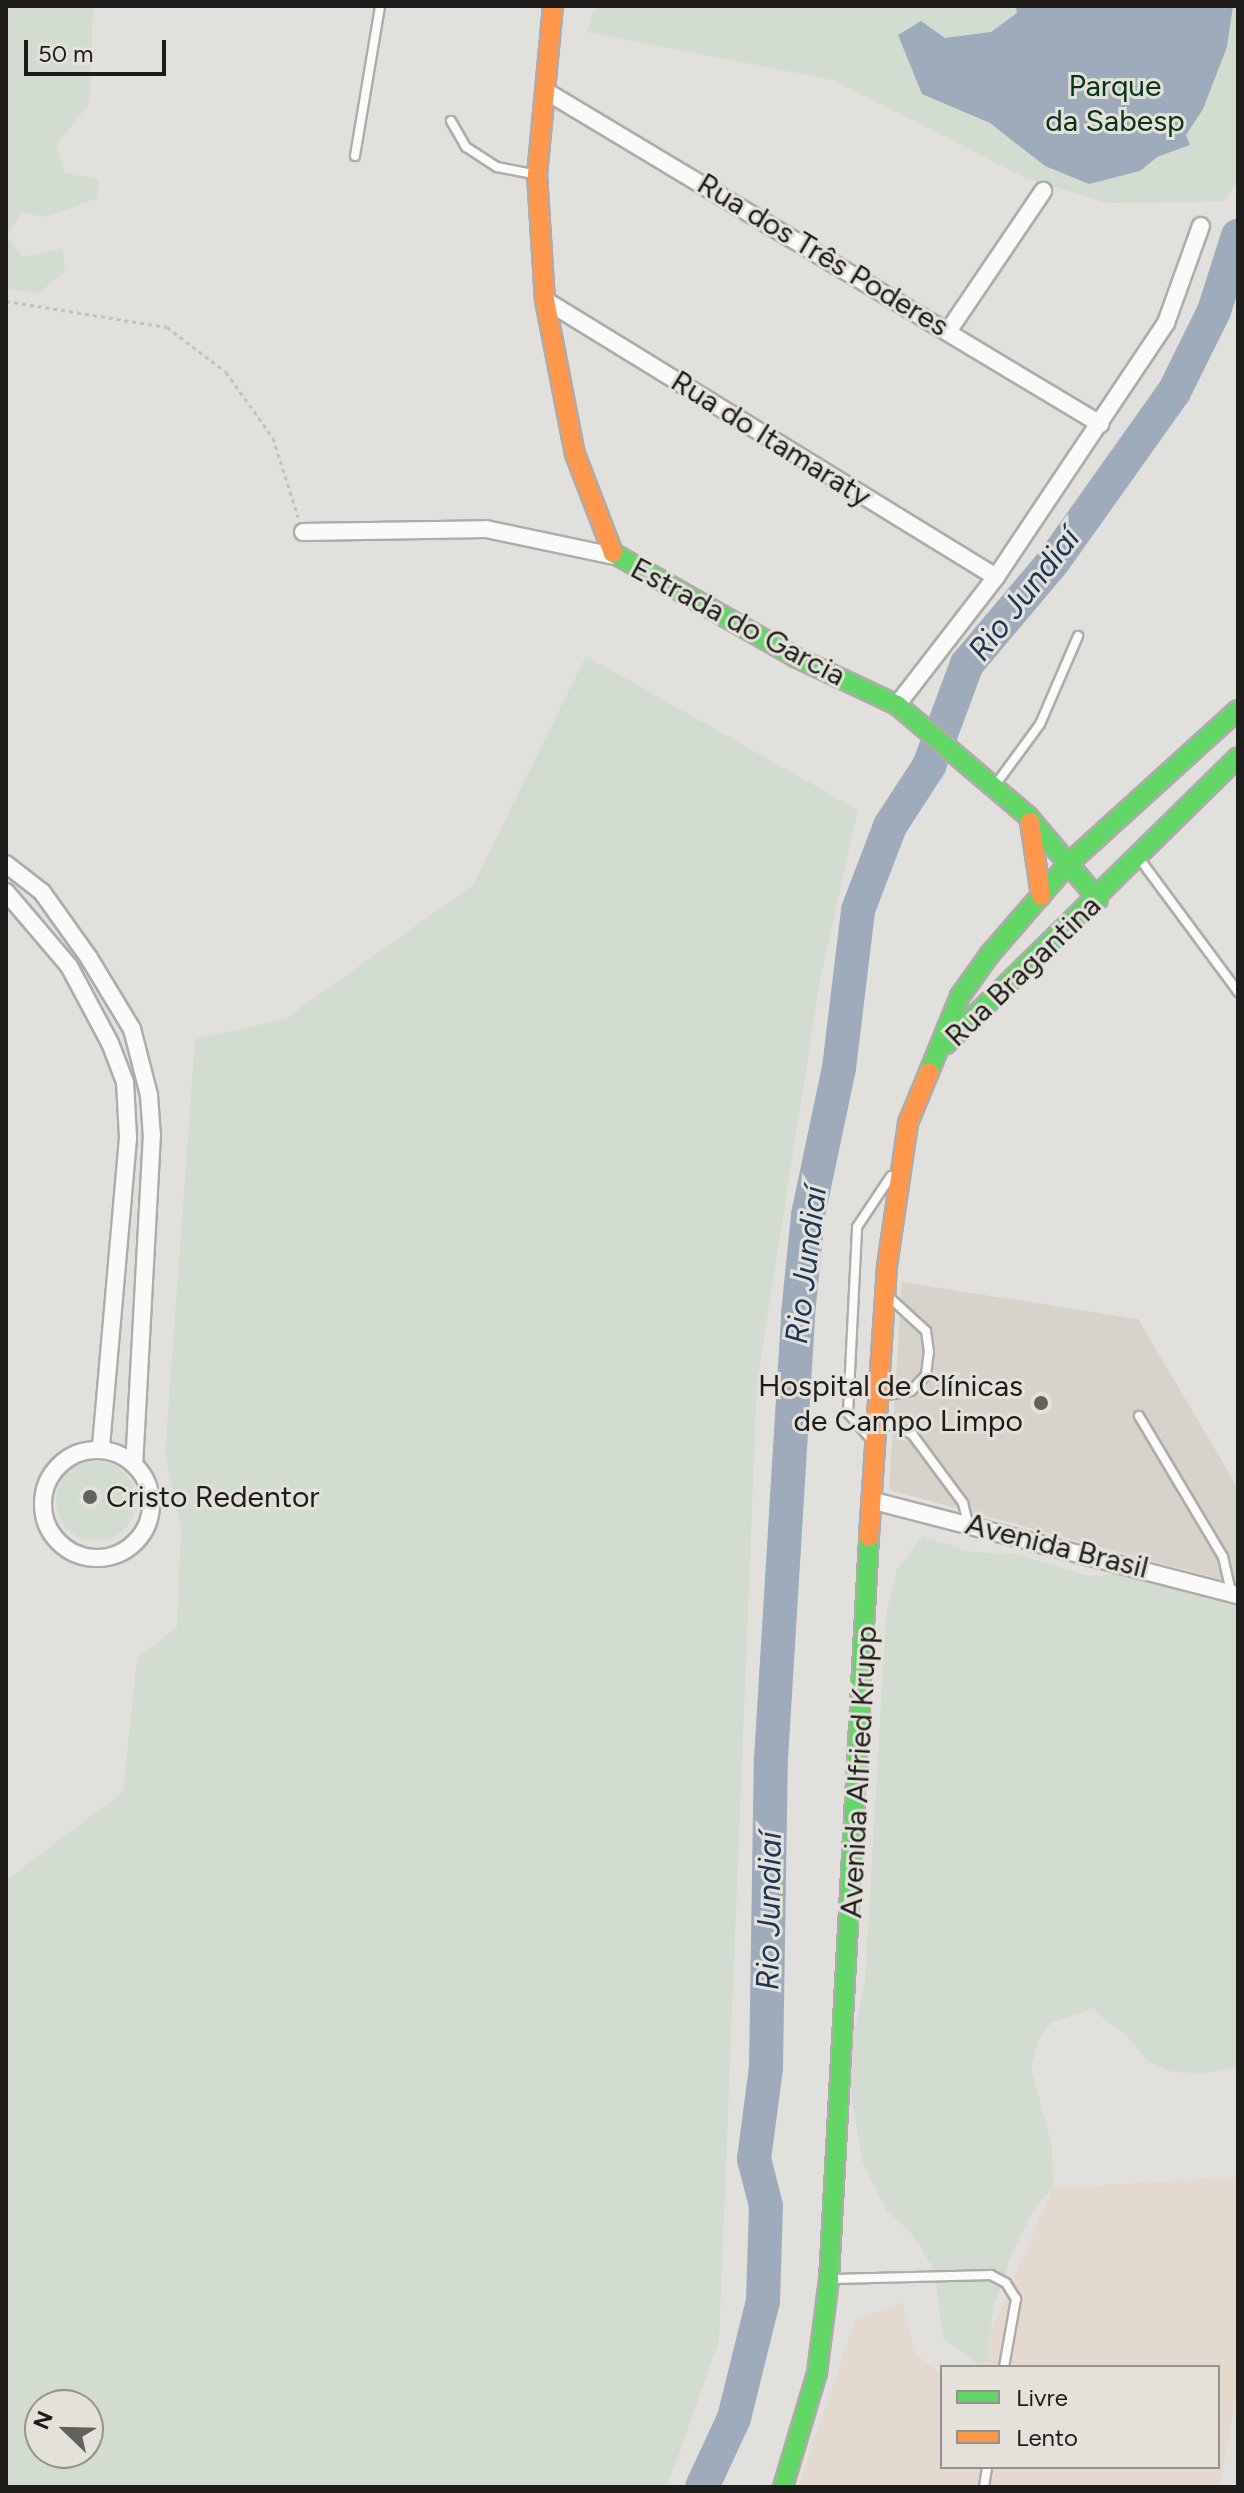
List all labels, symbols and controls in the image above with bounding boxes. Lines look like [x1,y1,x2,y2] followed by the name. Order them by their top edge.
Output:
[28,24,170,74] scale bar
[38,39,94,68] text: 50 m
[1045,68,1185,138] park label: Parque da Sabesp
[691,166,955,344] street label: Rua dos Três Poderes
[664,363,878,515] street label: Rua do Itamaraty
[960,520,1088,668] water label: Rio Jundiaí
[625,550,851,694] street label: Estrada do Garcia
[938,888,1108,1054] street label: Rua Bragantina
[777,1184,835,1346] water label: Rio Jundiaí
[758,1368,1023,1438] place label: Hospital de Clínicas de Campo Limpo
[1030,1392,1052,1414] marker: Hospital de Clínicas de Campo Limpo
[106,1479,319,1515] place label: Cristo Redentor
[81,1488,99,1506] marker: Cristo Redentor
[962,1506,1152,1586] street label: Avenida Brasil
[833,1625,885,1919] street label: Avenida Alfried Krupp
[748,1831,790,1991] water label: Rio Jundiaí
[940,2365,1220,2469] legend
[1016,2383,1068,2412] text: Livre
[24,2389,104,2469] north arrow
[28,2407,59,2433] text: N
[1016,2423,1078,2452] text: Lento

